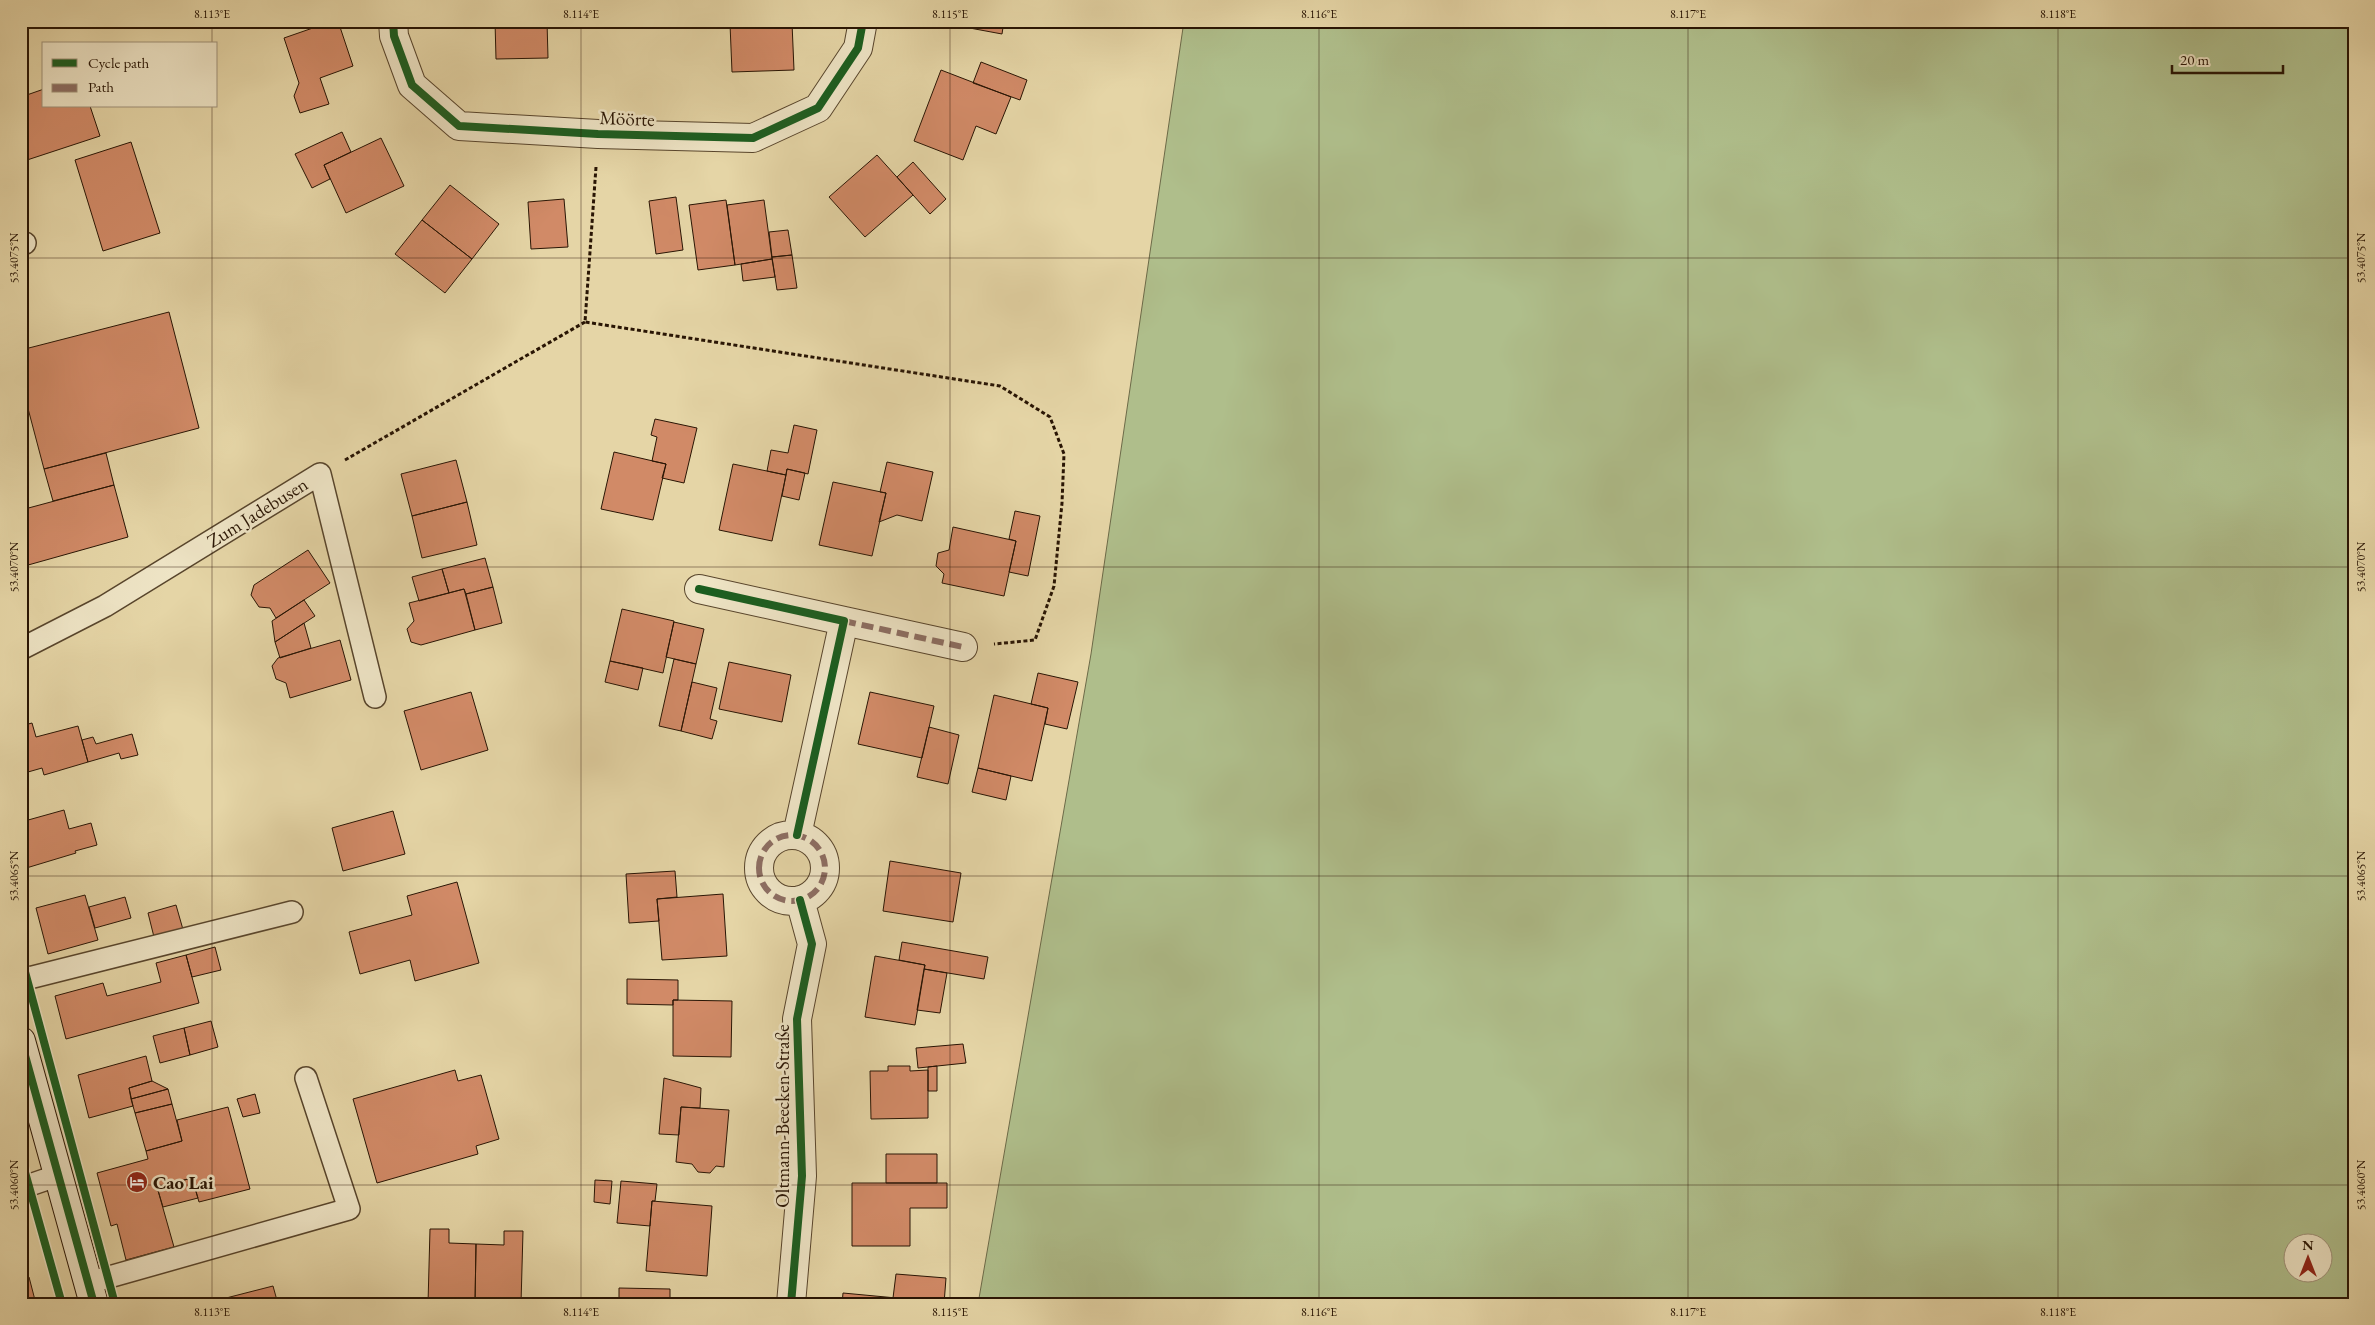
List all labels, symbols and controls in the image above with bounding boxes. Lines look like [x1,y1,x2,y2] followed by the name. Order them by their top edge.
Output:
[194,6,230,22] text: 8.113°E
[563,6,599,22] text: 8.114°E
[932,6,968,22] text: 8.115°E
[1301,6,1337,22] text: 8.116°E
[1670,6,1706,22] text: 8.117°E
[2040,6,2076,22] text: 8.118°E
[42,42,218,108] legend
[2172,42,2284,74] scale bar
[2180,50,2209,69] text: 20 m
[88,53,150,72] text: Cycle path
[88,77,114,96] text: Path
[599,105,655,132] street label: Möörte
[6,232,22,283] text: 53.4075°N
[2353,232,2369,283] text: 53.4075°N
[202,471,312,553] street label: Zum Jadebusen
[6,541,22,592] text: 53.4070°N
[2353,541,2369,592] text: 53.4070°N
[6,850,22,901] text: 53.4065°N
[2353,850,2369,901] text: 53.4065°N
[770,1024,795,1208] street label: Oltmann-Beecken-Straße
[6,1159,22,1210] text: 53.4060°N
[2353,1159,2369,1210] text: 53.4060°N
[125,1170,149,1194] hotel icon: Cao Lai
[153,1170,214,1195] place label: Cao Lai
[2282,1232,2332,1282] north arrow
[2302,1236,2314,1254] text: N
[194,1304,230,1320] text: 8.113°E
[563,1304,599,1320] text: 8.114°E
[932,1304,968,1320] text: 8.115°E
[1301,1304,1337,1320] text: 8.116°E
[1670,1304,1706,1320] text: 8.117°E
[2040,1304,2076,1320] text: 8.118°E

